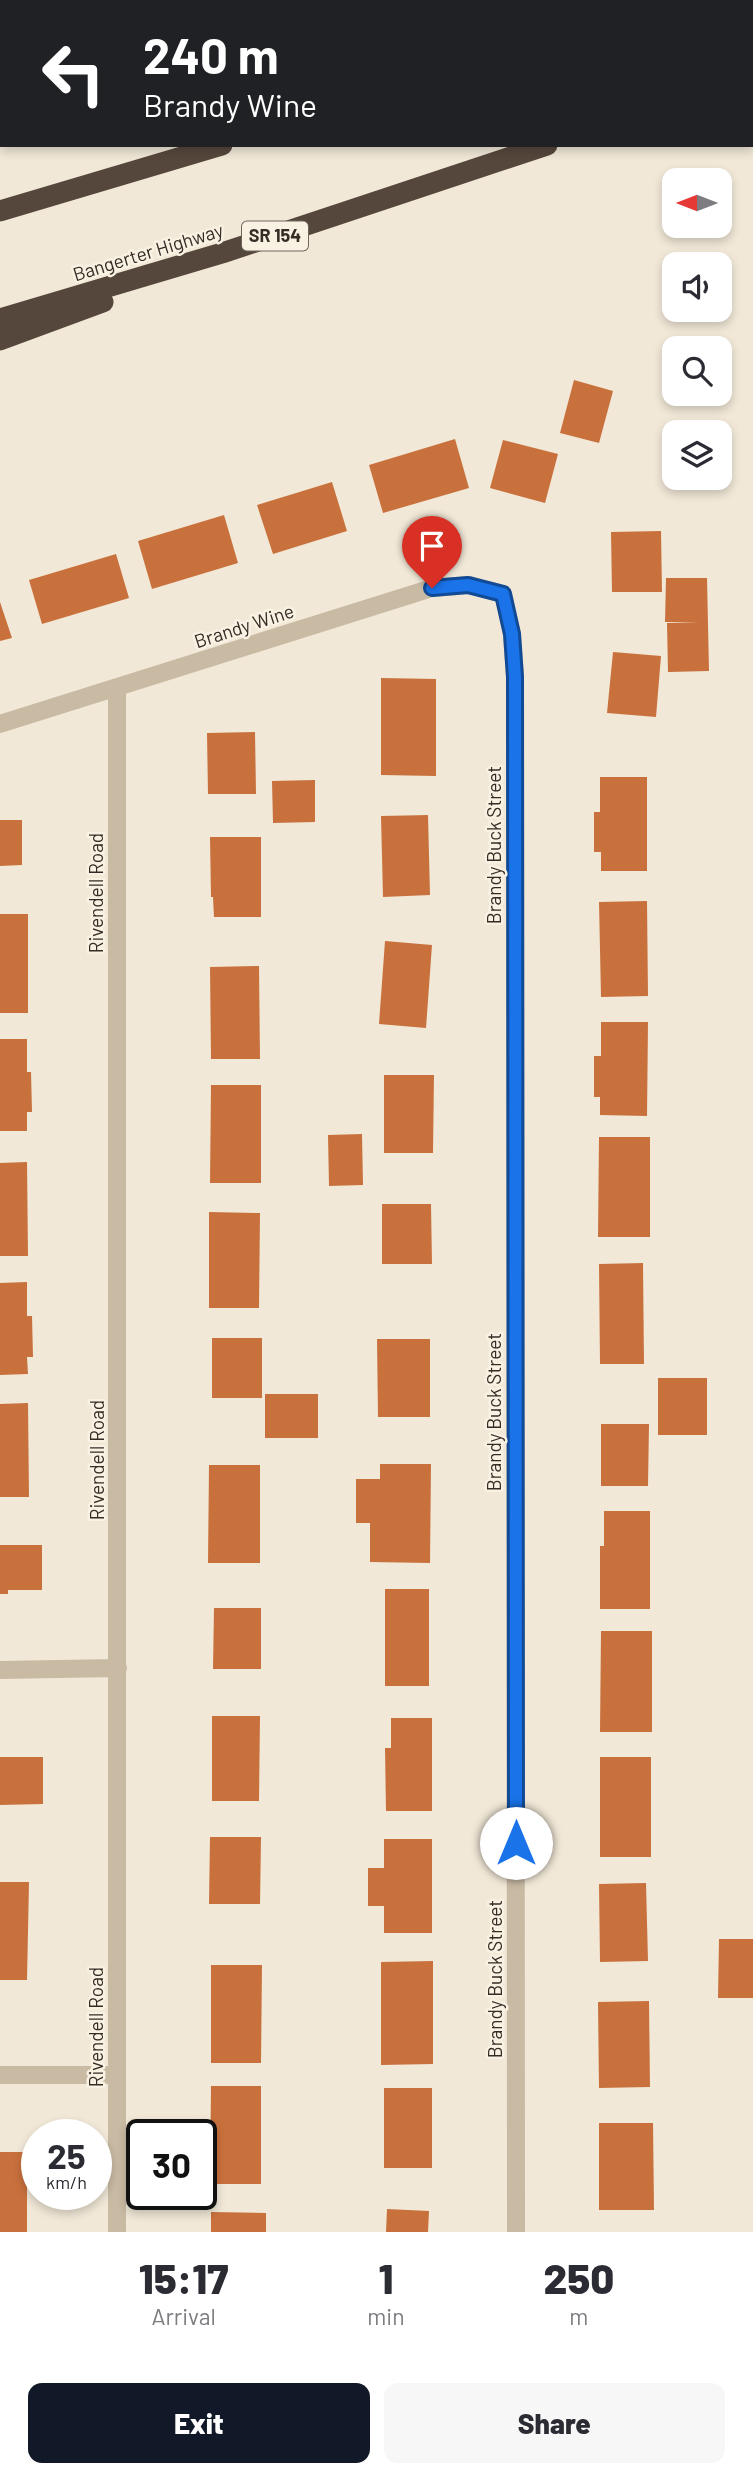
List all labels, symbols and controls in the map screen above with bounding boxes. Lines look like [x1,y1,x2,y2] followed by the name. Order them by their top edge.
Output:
[143,25,279,84] text: 240 m
[28,28,119,119] icon: left
[143,85,317,123] text: Brandy Wine
[662,168,732,238] north arrow
[662,168,732,490] map controls
[70,218,226,285] street label: Bangerter Highway
[242,222,308,250] road number: SR 154
[662,252,732,322] button: sound
[662,336,732,406] button: search
[662,420,732,490] button: layers
[402,516,462,588] pin
[413,527,451,565] icon: arrive
[191,599,297,652] street label: Brandy Wine
[482,766,505,924] street label: Brandy Buck Street
[84,833,107,953] street label: Rivendell Road
[482,1333,505,1491] street label: Brandy Buck Street
[85,1400,108,1520] street label: Rivendell Road
[479,1806,553,1880] position arrow
[483,1900,506,2058] street label: Brandy Buck Street
[84,1967,107,2087] street label: Rivendell Road
[126,2119,217,2210] speed limit sign: 30
[47,2134,86,2176] text: 25
[46,2171,87,2193] text: km/h
[139,2252,228,2302] text: 15:17
[378,2252,393,2302] text: 1
[543,2252,614,2302] text: 250
[151,2302,216,2330] text: Arrival
[367,2302,405,2330] text: min
[569,2302,588,2330] text: m
[28,2383,370,2463] button: Exit
[384,2383,725,2463] button: Share

